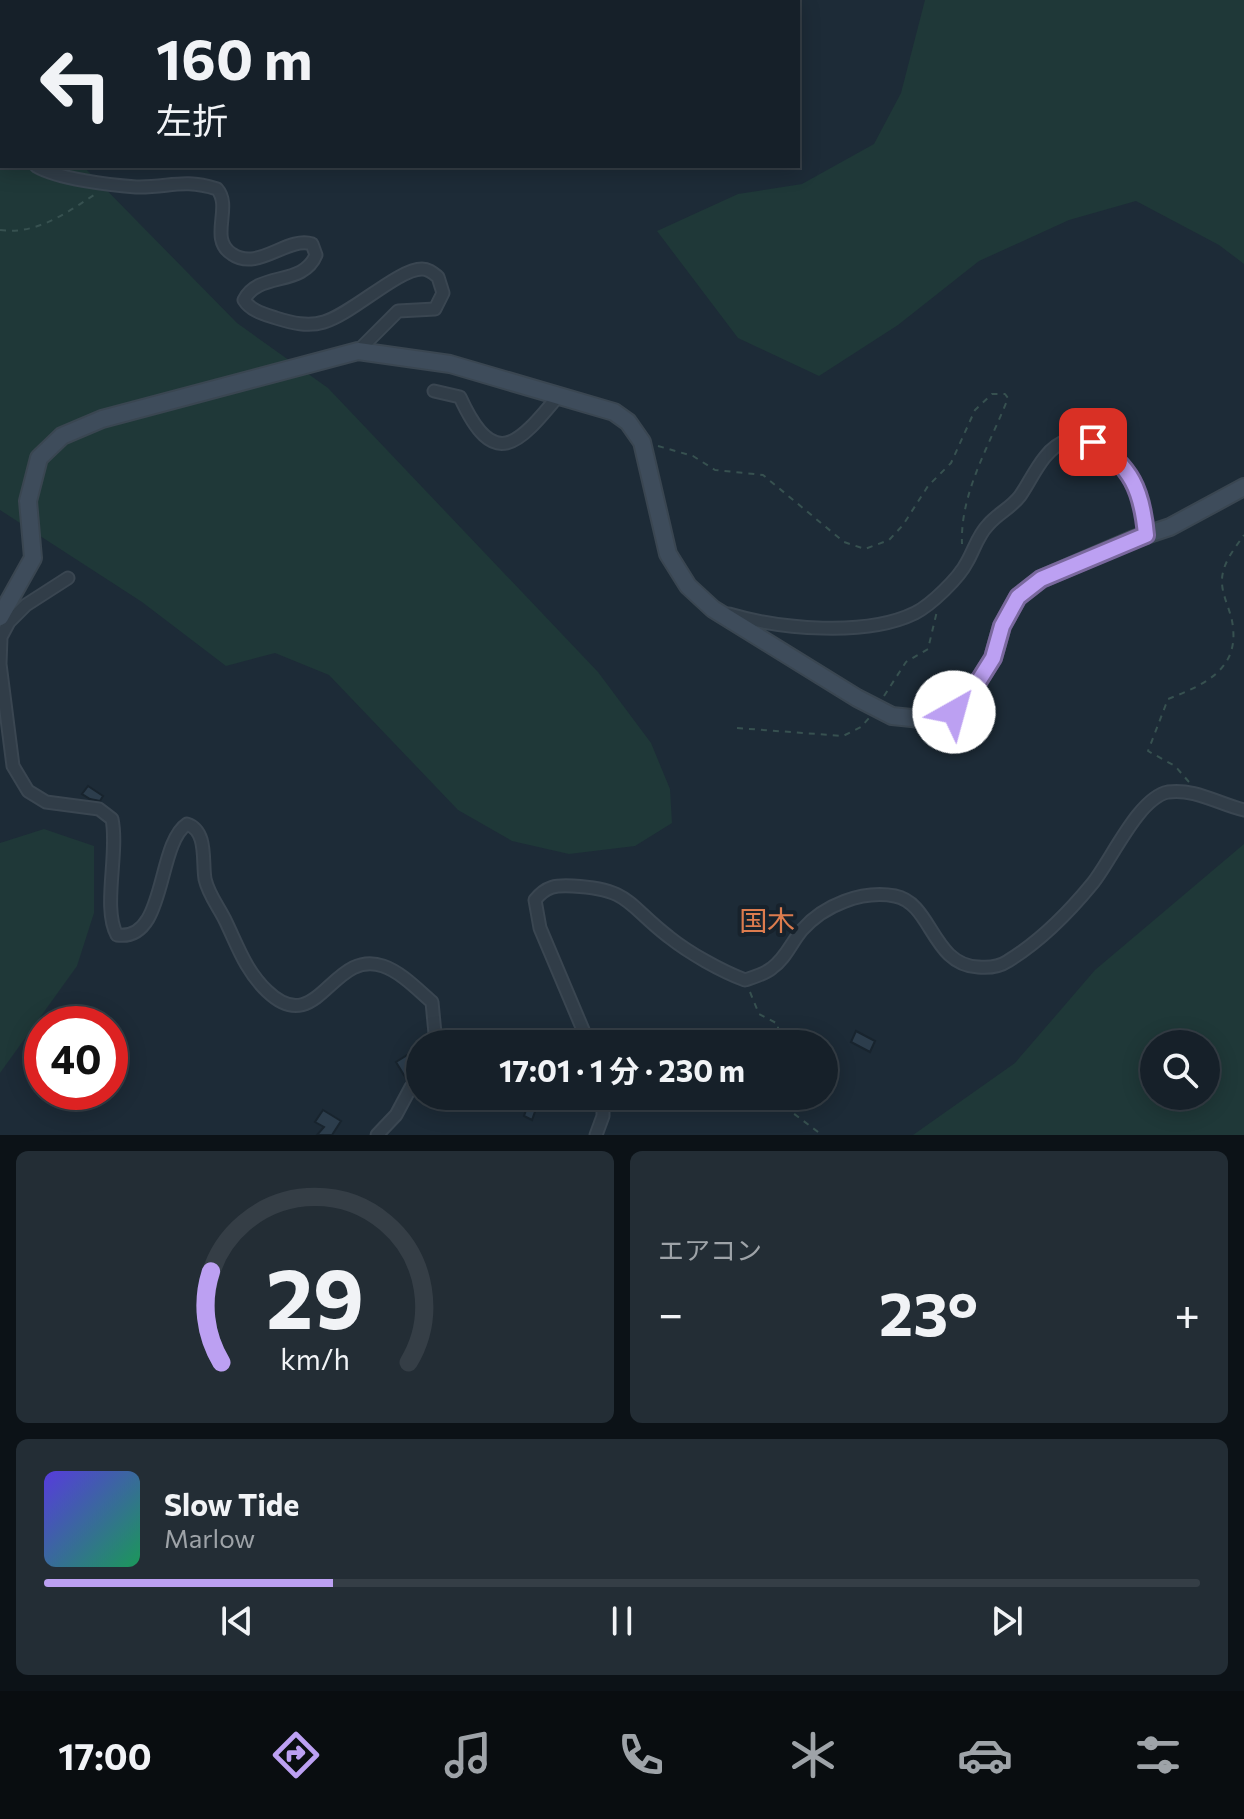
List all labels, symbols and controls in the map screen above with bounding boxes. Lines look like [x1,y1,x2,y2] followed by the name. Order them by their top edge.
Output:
[156,23,313,92] text: 160 m
[24,32,128,136] icon: left
[156,97,228,141] text: 左折
[1059,408,1127,476] pin
[1071,420,1115,464] icon: arrive
[912,670,996,754] position arrow
[739,903,795,937] district label: 国木
[24,1006,128,1110] speed limit sign: 40
[1140,1030,1220,1110] map controls
[1140,1030,1220,1110] button: search
[499,1051,745,1088] text: 17:01 · 1 分 · 230 m
[658,1234,762,1265] text: エアコン
[266,1244,364,1346] text: 29
[879,1275,978,1348] text: 23°
[658,1285,683,1339] text: −
[1174,1285,1200,1339] text: +
[280,1341,350,1376] text: km/h
[164,1485,299,1522] text: Slow Tide
[164,1522,255,1553] text: Marlow
[215,1599,259,1643] icon: previous
[600,1599,644,1643] icon: pause
[985,1599,1029,1643] icon: next
[268,1727,324,1783] icon: directions
[440,1727,496,1783] icon: music
[613,1727,669,1783] icon: phone
[785,1727,841,1783] icon: climate
[957,1727,1013,1783] icon: car
[1130,1727,1186,1783] icon: filters
[58,1733,152,1777] text: 17:00

